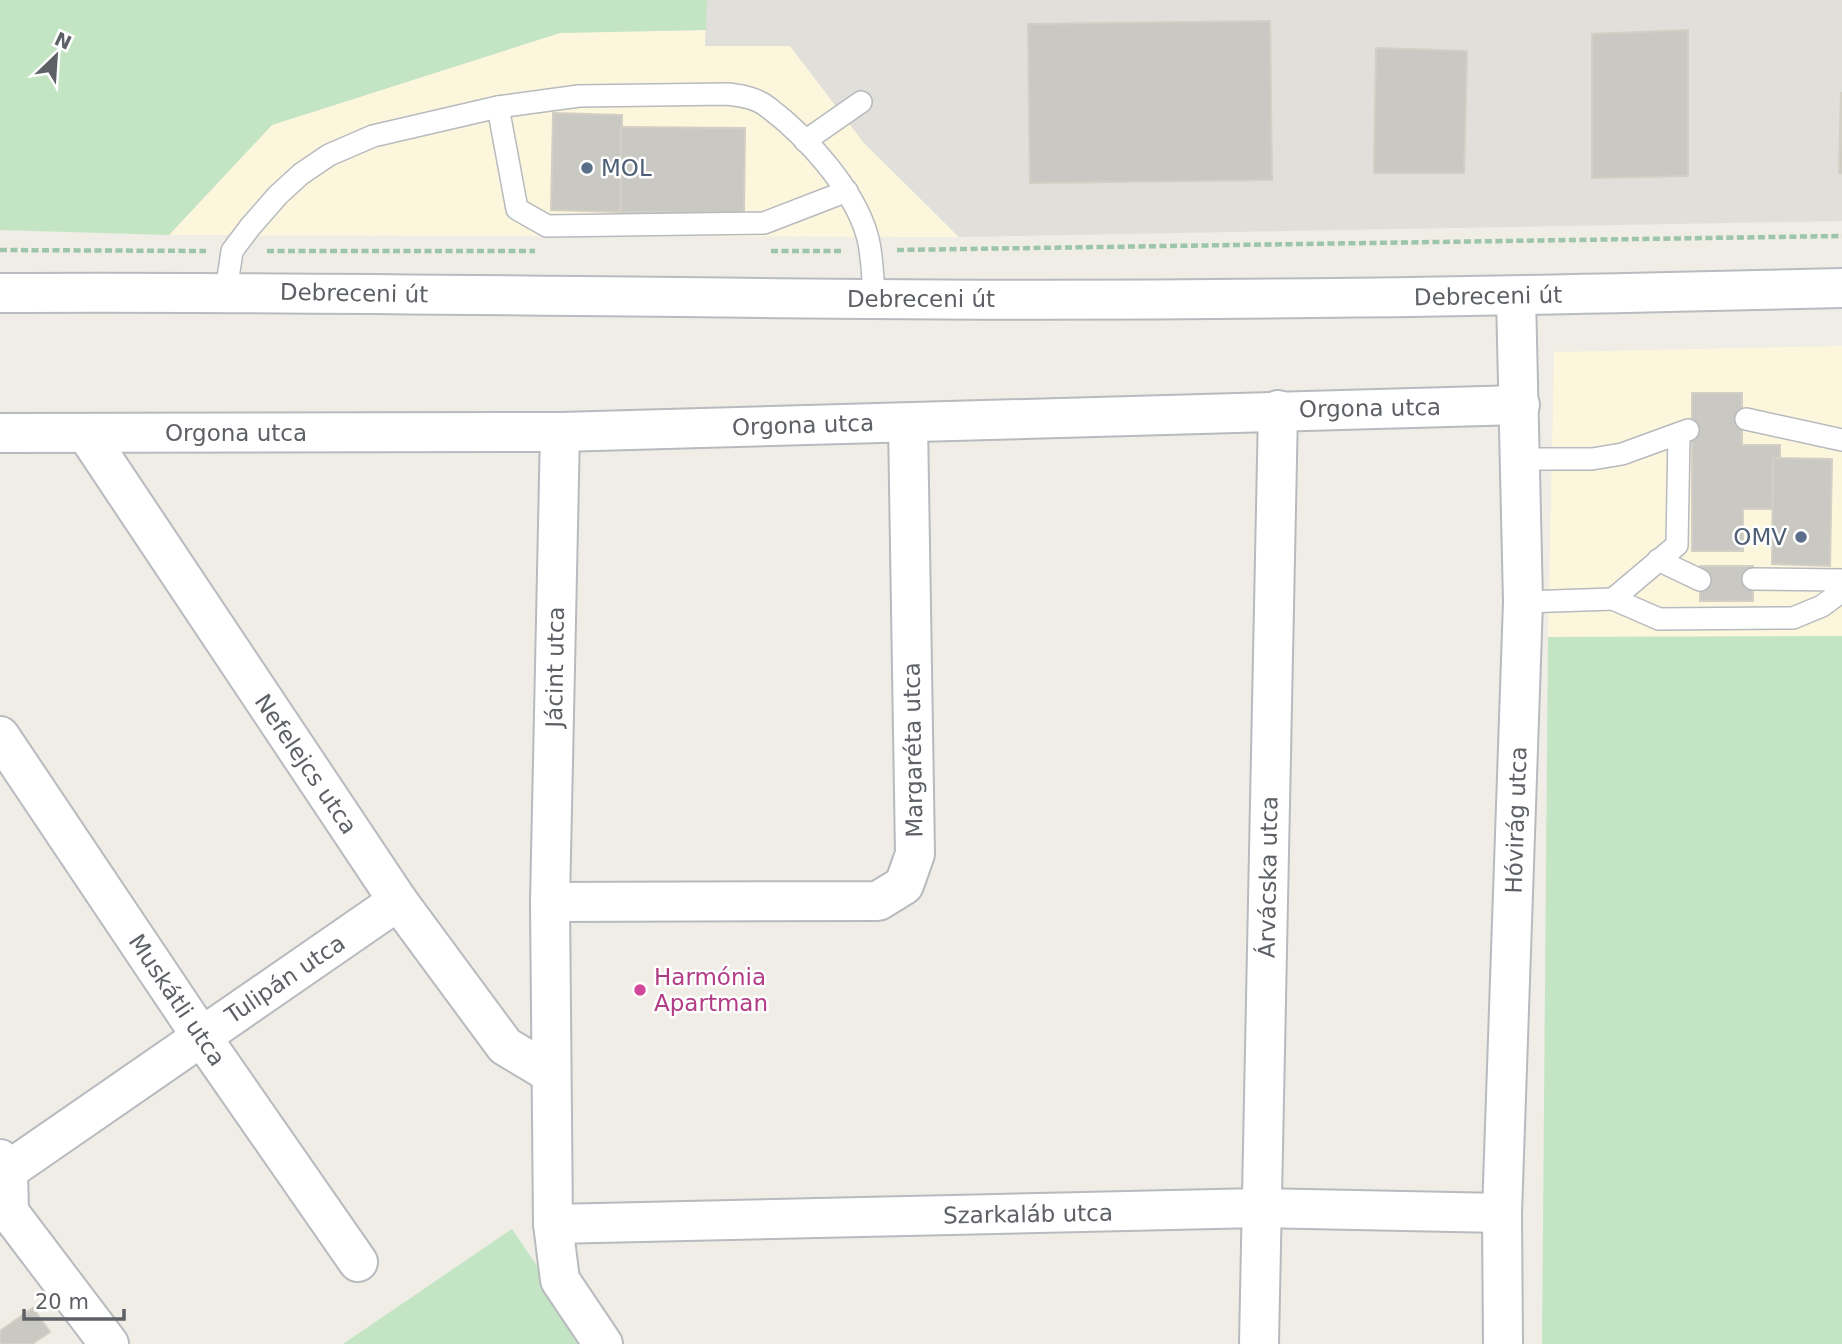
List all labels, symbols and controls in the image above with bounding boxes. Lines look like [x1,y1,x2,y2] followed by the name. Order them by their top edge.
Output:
[21,21,91,91] north arrow
[51,27,75,54] text: N
[601,155,652,181] place label: MOL
[579,160,595,176] marker: MOL
[280,279,428,307] street label: Debreceni út
[1414,282,1562,310] street label: Debreceni út
[847,286,995,312] street label: Debreceni út
[1299,394,1441,422] street label: Orgona utca
[732,410,874,440] street label: Orgona utca
[165,420,307,446] street label: Orgona utca
[1733,524,1787,550] place label: OMV
[1793,529,1809,545] marker: OMV
[541,606,569,730] street label: Jácint utca
[898,662,928,838] street label: Margaréta utca
[250,689,362,839] street label: Nefelejcs utca
[1500,746,1532,894] street label: Hóvirág utca
[1253,796,1282,958] street label: Árvácska utca
[123,929,231,1071] street label: Muskátli utca
[219,929,350,1029] street label: Tulipán utca
[654,964,768,1016] place label: Harmónia Apartman
[632,982,648,998] marker: Harmónia Apartman
[943,1200,1113,1228] street label: Szarkaláb utca
[24,1278,124,1322] scale bar
[35,1290,89,1314] text: 20 m

